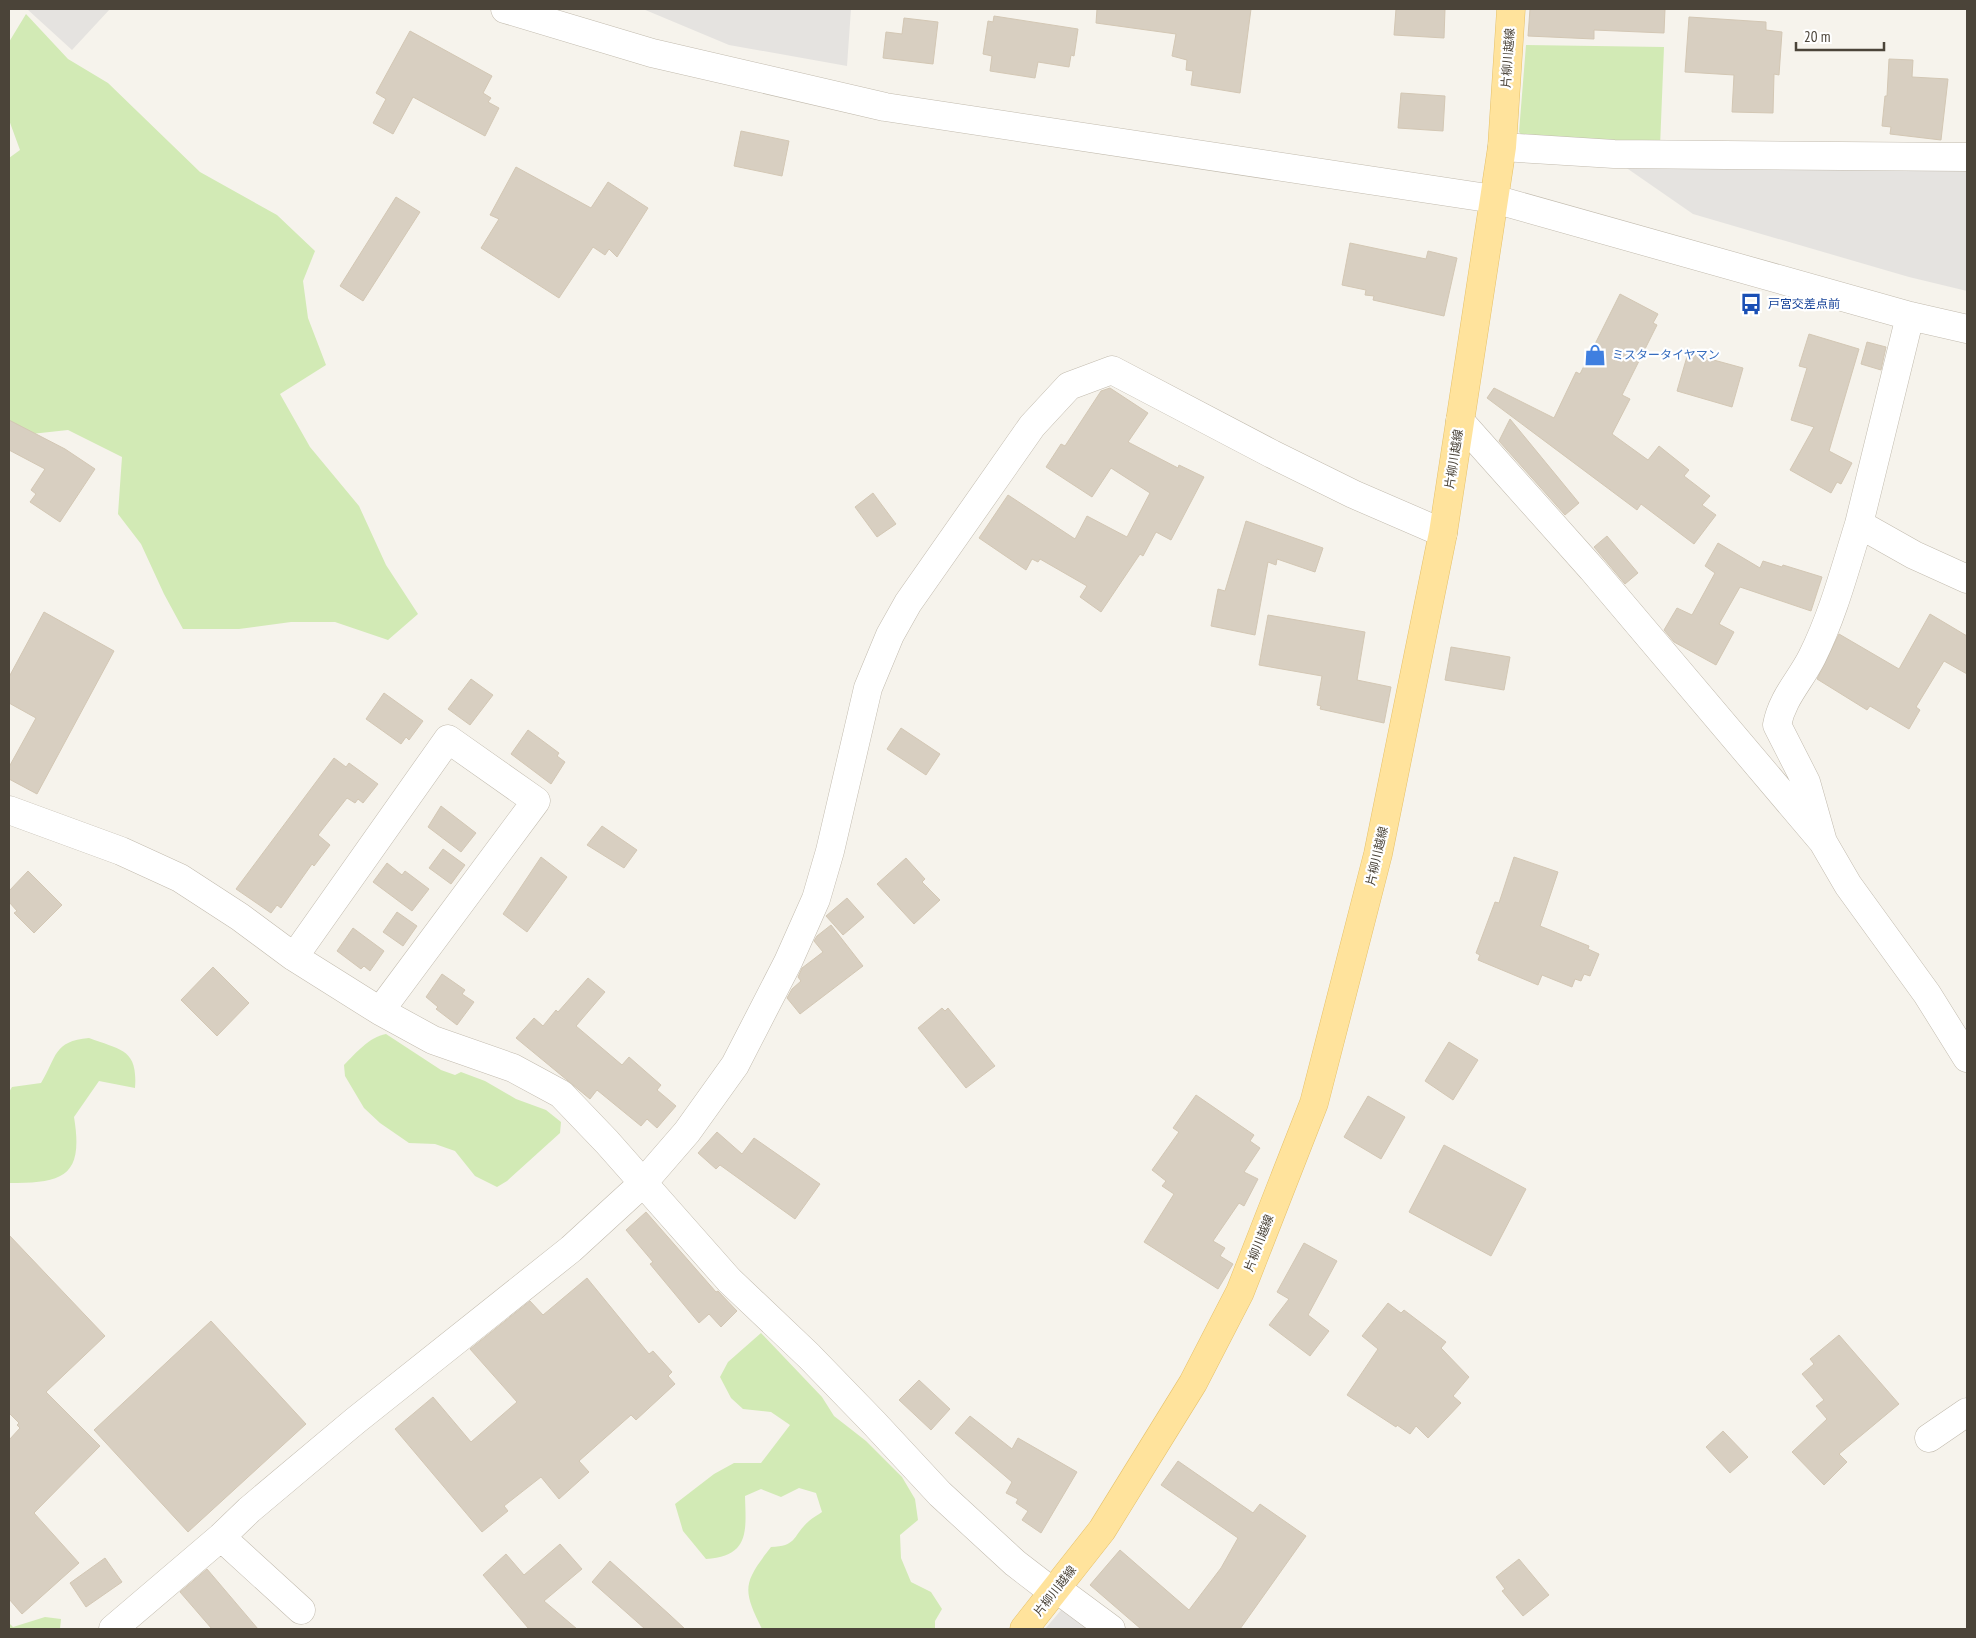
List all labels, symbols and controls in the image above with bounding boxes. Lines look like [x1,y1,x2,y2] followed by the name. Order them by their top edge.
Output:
[1796,20,1884,52] scale bar
[1804,27,1830,46] text: 20 m
[1498,28,1517,88] street label: 片柳川越線
[1738,291,1764,317] bus stop icon: 戸宮交差点前
[1768,296,1840,311] place label: 戸宮交差点前
[1582,342,1608,368] shop icon: ミスタータイヤマン
[1612,347,1720,362] place label: ミスタータイヤマン
[1441,428,1466,490] street label: 片柳川越線
[1362,825,1391,887] street label: 片柳川越線
[1241,1212,1276,1274] street label: 片柳川越線
[1030,1562,1079,1619] street label: 片柳川越線

